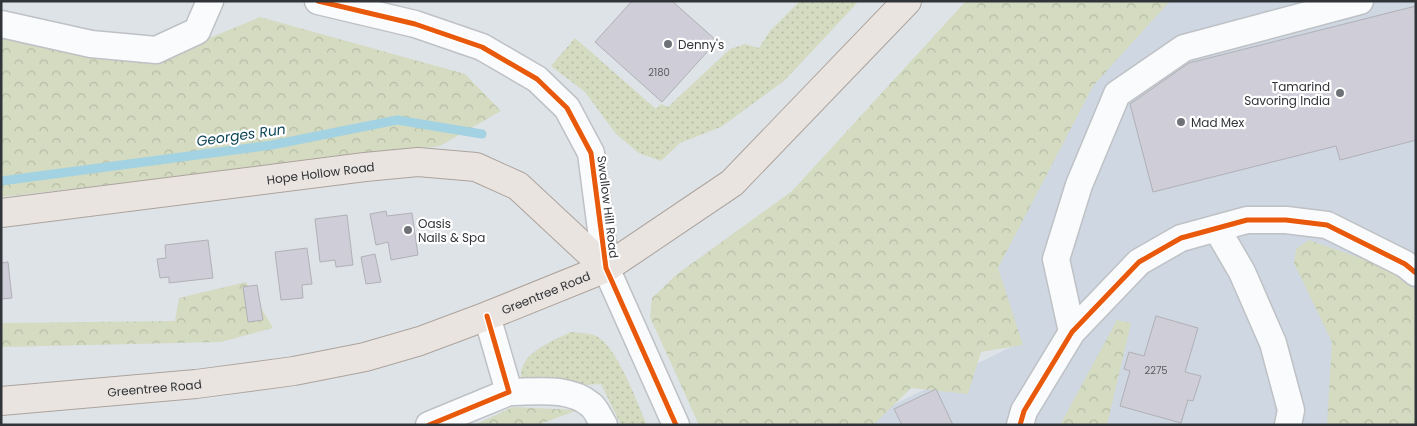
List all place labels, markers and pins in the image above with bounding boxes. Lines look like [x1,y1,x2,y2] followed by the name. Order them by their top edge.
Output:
[678,36,724,53] place label: Denny's
[662,38,674,50] marker: Denny's
[1244,78,1330,109] place label: Tamarind Savoring India
[1334,87,1346,99] marker: Tamarind Savoring India
[1191,114,1245,131] place label: Mad Mex
[1175,116,1187,128] marker: Mad Mex
[418,215,485,246] place label: Oasis Nails & Spa
[402,224,414,236] marker: Oasis Nails & Spa

